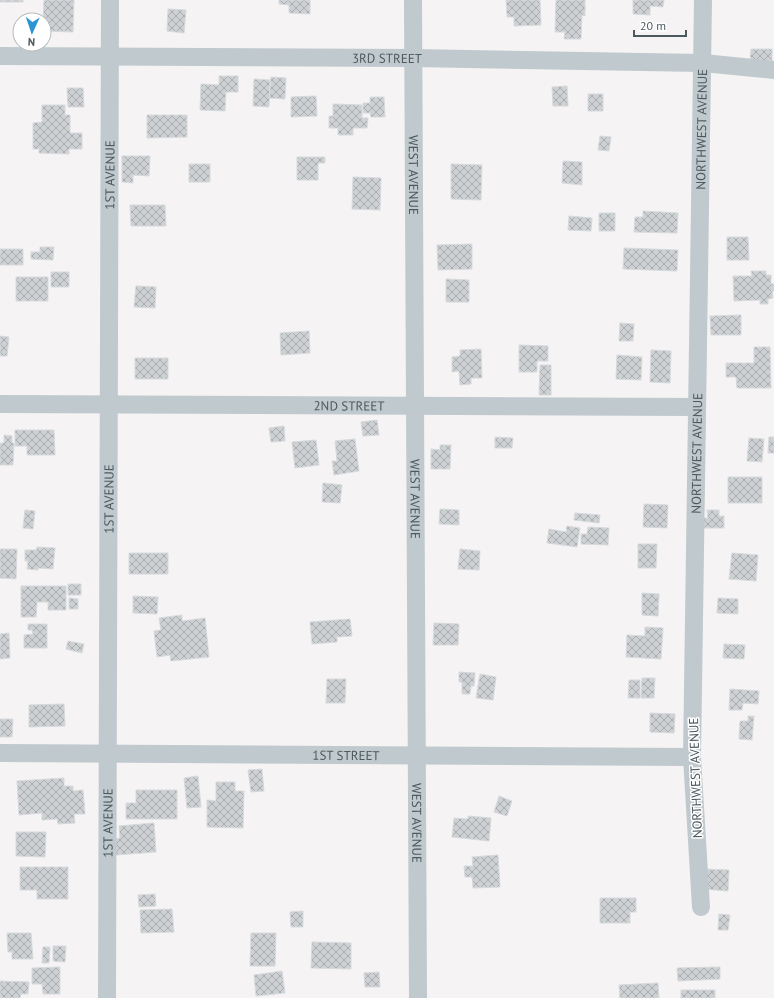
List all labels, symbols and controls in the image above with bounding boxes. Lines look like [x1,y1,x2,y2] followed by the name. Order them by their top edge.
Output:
[12,12,52,52] north arrow
[634,12,686,38] scale bar
[640,18,666,33] text: 20 m
[27,35,35,49] text: N
[352,50,422,67] street label: 3RD STREET
[692,69,711,190] street label: NORTHWEST AVENUE
[405,135,422,215] street label: WEST AVENUE
[101,140,119,210] street label: 1ST AVENUE
[688,393,706,514] street label: NORTHWEST AVENUE
[314,397,384,415] street label: 2ND STREET
[406,459,424,539] street label: WEST AVENUE
[100,464,118,534] street label: 1ST AVENUE
[685,717,706,838] street label: NORTHWEST AVENUE
[312,747,380,764] street label: 1ST STREET
[408,783,425,863] street label: WEST AVENUE
[99,788,117,858] street label: 1ST AVENUE

